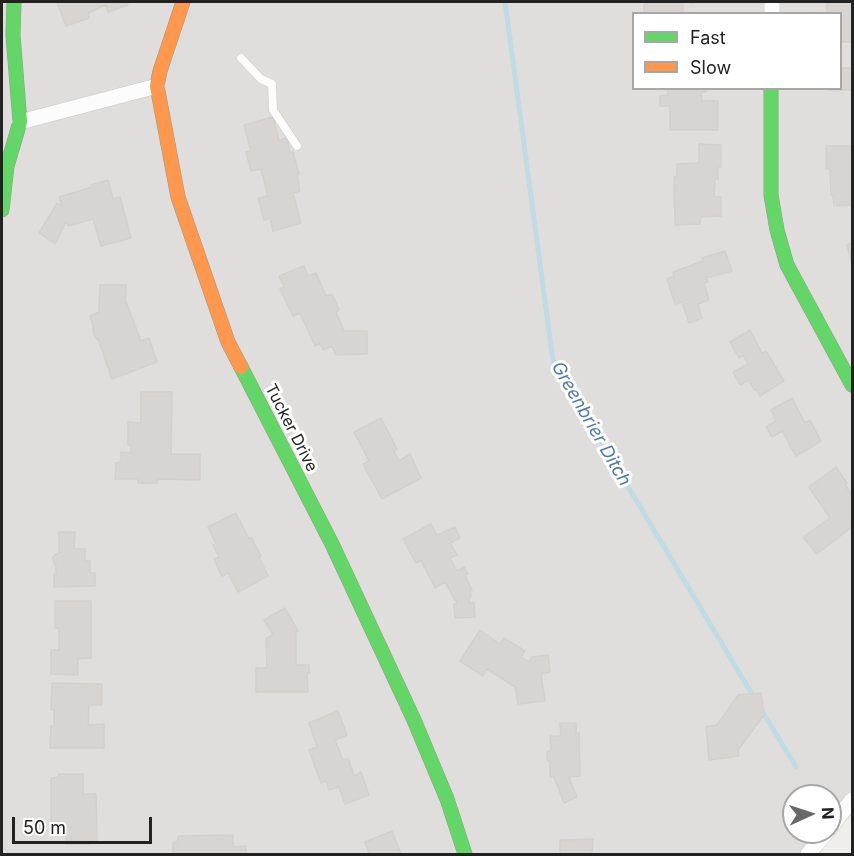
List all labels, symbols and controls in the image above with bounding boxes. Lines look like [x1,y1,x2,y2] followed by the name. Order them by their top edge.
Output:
[632,12,842,90] legend
[690,27,726,48] text: Fast
[690,57,731,78] text: Slow
[547,358,635,490] water label: Greenbrier Ditch
[261,381,321,475] street label: Tucker Drive
[782,784,842,844] north arrow
[15,805,154,843] scale bar
[818,807,838,820] text: N
[23,817,66,838] text: 50 m

